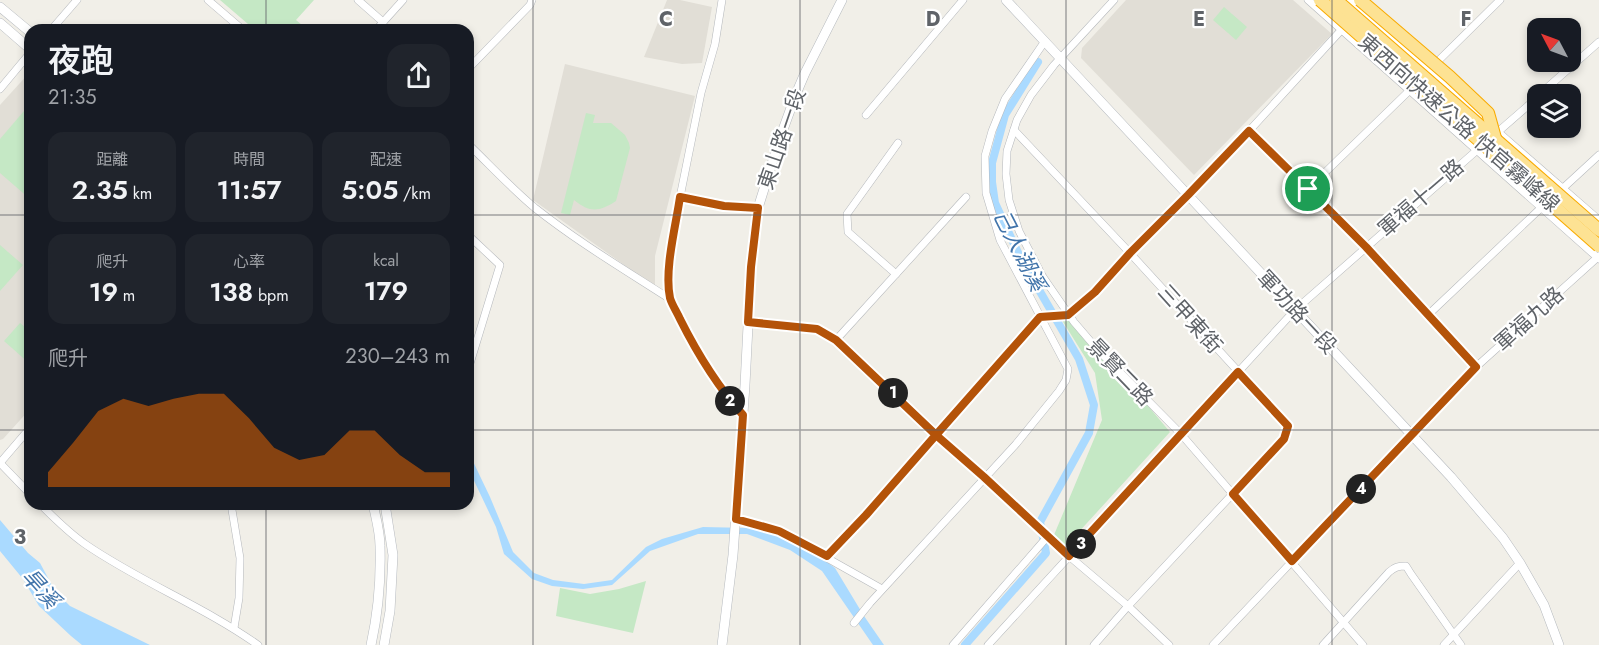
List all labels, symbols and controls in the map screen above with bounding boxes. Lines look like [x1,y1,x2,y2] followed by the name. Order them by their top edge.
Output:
[659,5,673,34] text: C
[926,5,940,34] text: D
[1193,5,1205,34] text: E
[1460,5,1472,34] text: F
[1527,18,1581,72] north arrow
[1527,18,1581,138] map controls
[1352,27,1566,219] street label: 東西向快速公路 快官霧峰線
[48,37,114,84] text: 夜跑
[387,44,450,107] button: share
[48,83,97,112] text: 21:35
[751,84,813,194] street label: 東山路一段
[1527,84,1581,138] button: layers
[96,148,128,171] text: 距離
[233,148,265,171] text: 時間
[370,148,402,171] text: 配速
[1372,152,1470,244] street label: 軍福十一路
[1282,163,1333,214] pin
[72,171,128,209] text: 2.35
[217,171,281,209] text: 11:57
[341,171,398,209] text: 5:05
[1291,172,1324,205] icon: arrive
[128,182,152,205] text: km
[398,182,431,205] text: /km
[986,204,1056,299] water label: 己人湖溪
[373,249,399,272] text: kcal
[96,250,128,273] text: 爬升
[233,250,265,273] text: 心率
[1250,263,1344,361] street label: 軍功路一段
[364,272,408,310] text: 179
[89,273,118,311] text: 19
[209,273,253,311] text: 138
[1151,278,1229,360] street label: 三甲東街
[1488,280,1570,358] street label: 軍福九路
[118,284,135,307] text: m
[253,284,289,307] text: bpm
[1080,331,1160,413] street label: 景賢二路
[345,342,450,371] text: 230–243 m
[48,344,88,373] text: 爬升
[878,378,908,408] pin: 1
[889,381,897,404] text: 1
[715,386,745,416] pin: 2
[725,389,735,412] text: 2
[1346,474,1376,504] pin: 4
[1355,477,1367,500] text: 4
[14,523,26,552] text: 3
[1066,529,1096,559] pin: 3
[1076,532,1086,555] text: 3
[14,561,70,617] water label: 旱溪

